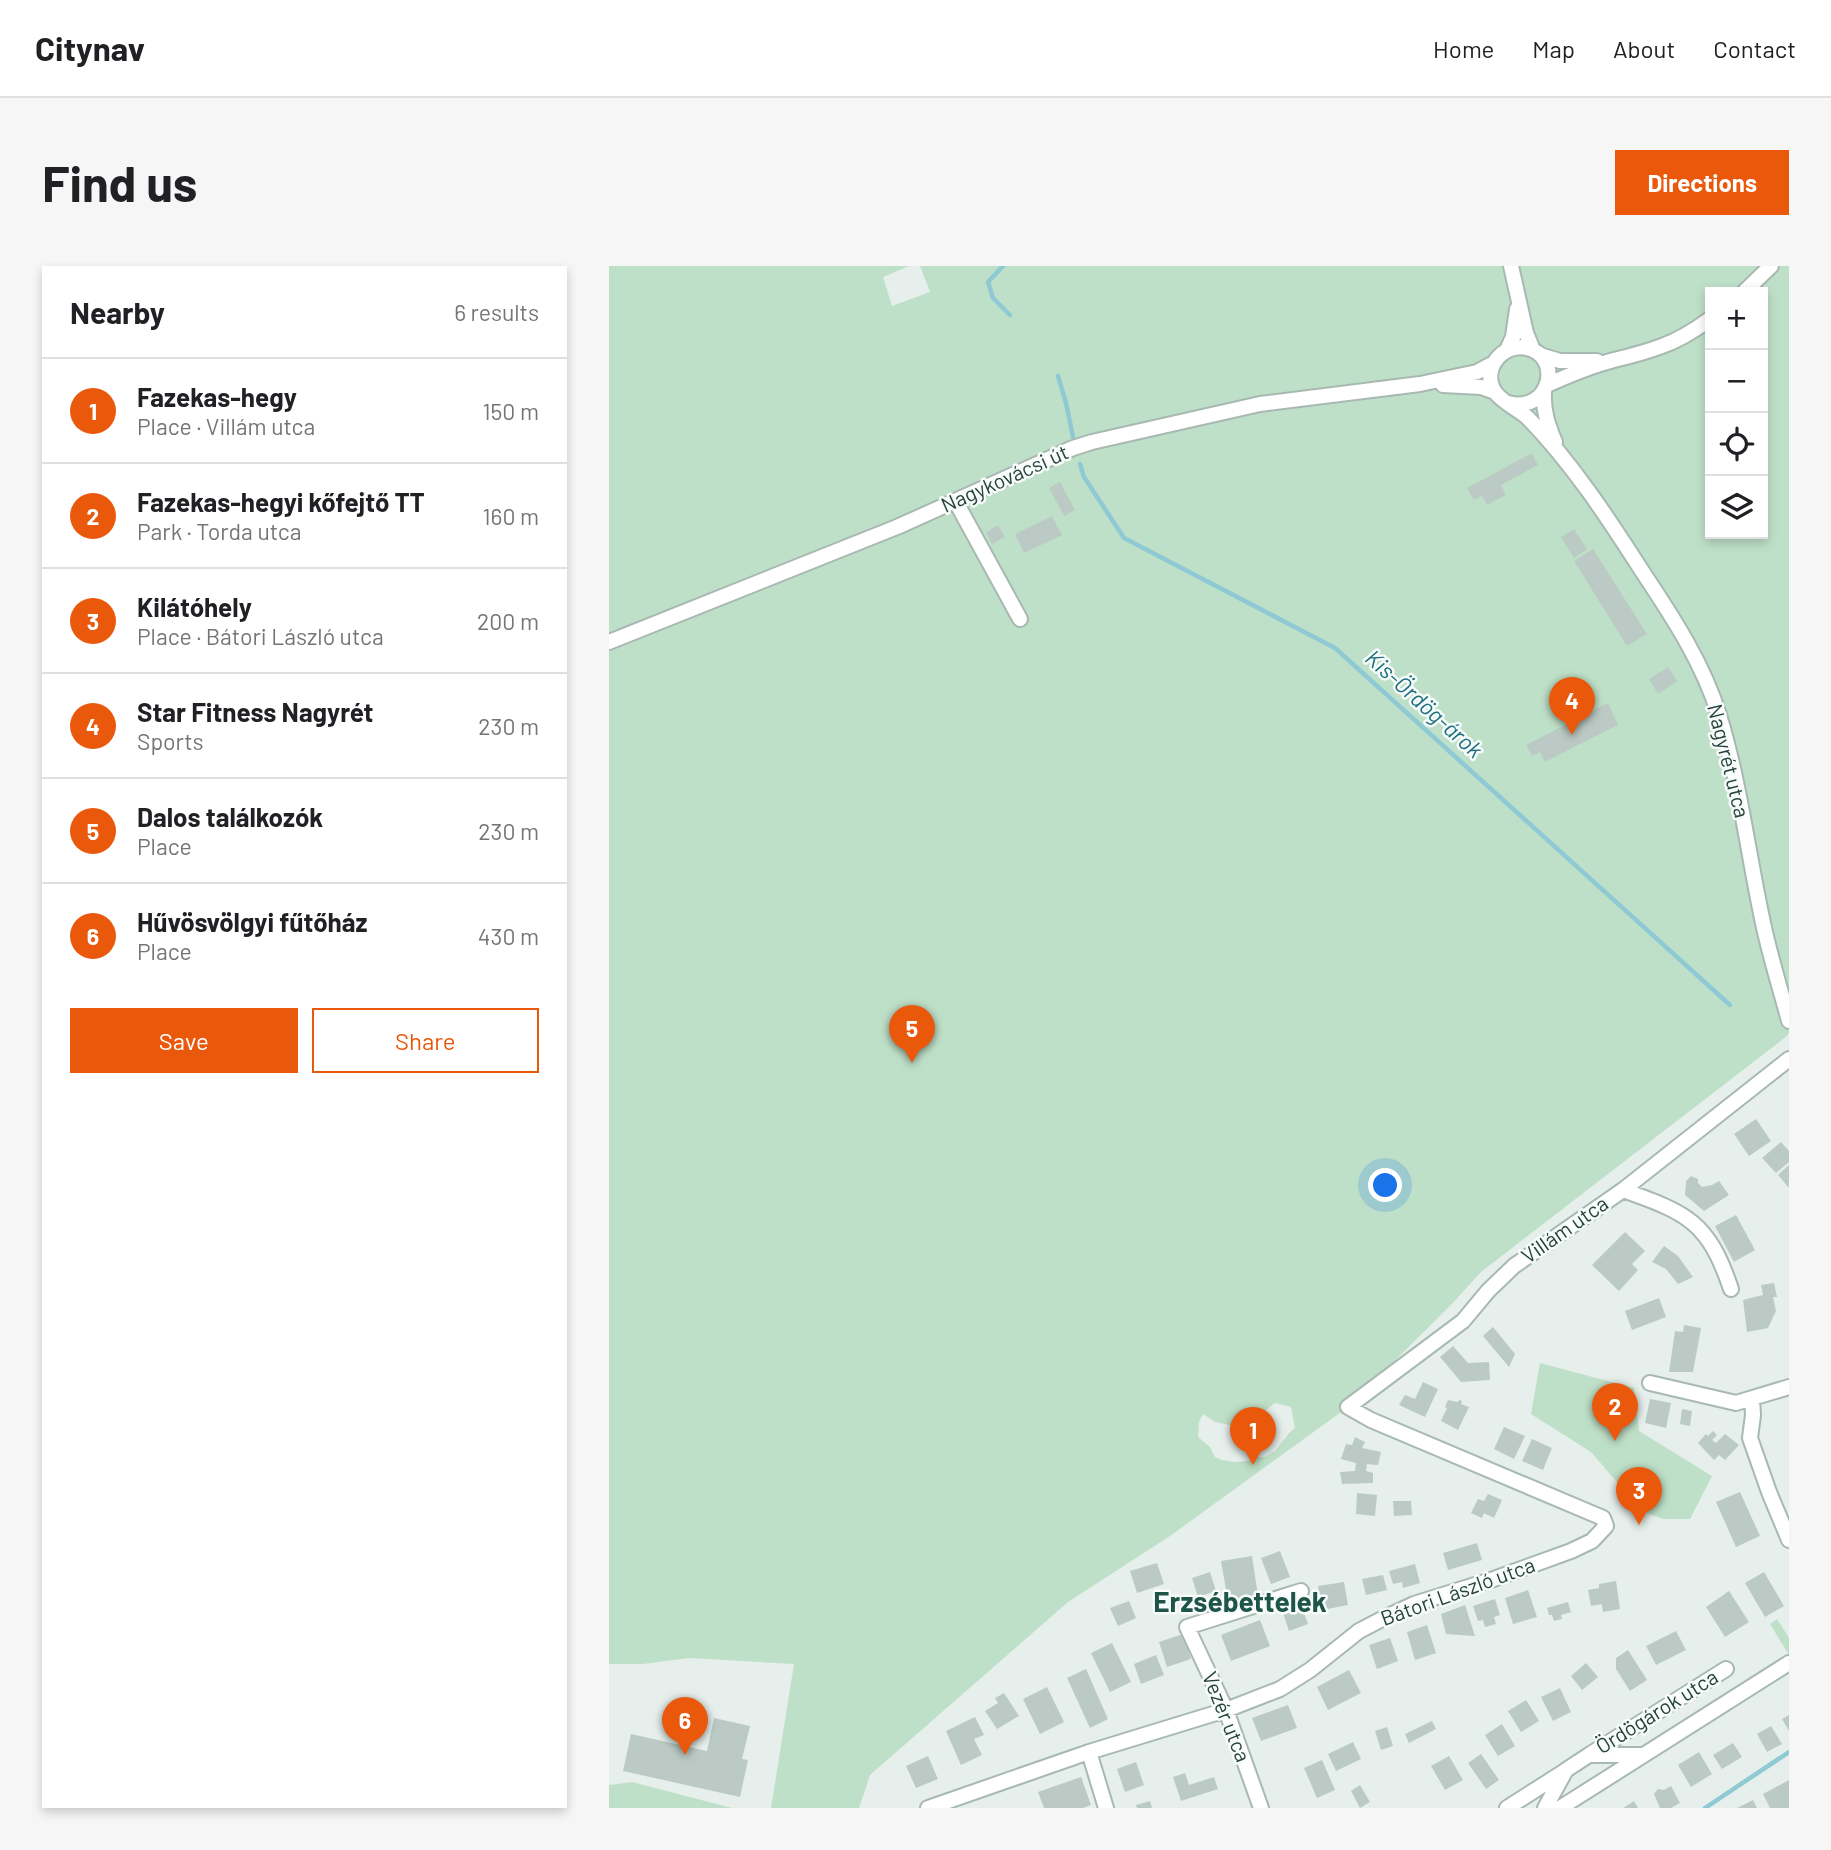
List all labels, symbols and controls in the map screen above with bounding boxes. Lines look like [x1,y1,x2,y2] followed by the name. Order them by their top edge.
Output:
[35,28,145,68] text: Citynav
[1433,34,1494,63] text: Home
[1532,34,1575,63] text: Map
[1613,34,1675,63] text: About
[1713,34,1796,63] text: Contact
[1615,150,1789,215] button: Directions
[42,153,197,212] text: Find us
[1705,287,1768,539] map controls
[1705,287,1768,350] button: +
[70,294,165,330] text: Nearby
[454,298,539,326] text: 6 results
[1705,350,1768,413] button: −
[137,381,297,412] text: Fazekas-hegy
[89,397,97,425] text: 1
[483,397,539,425] text: 150 m
[137,412,315,440] text: Place · Villám utca
[1705,413,1768,476] button: locate
[937,438,1072,517] street label: Nagykovácsi út
[1705,476,1768,539] button: layers
[137,486,425,517] text: Fazekas-hegyi kőfejtő TT
[87,502,99,530] text: 2
[482,502,539,530] text: 160 m
[137,517,301,545] text: Park · Torda utca
[137,591,252,622] text: Kilátóhely
[87,607,99,635] text: 3
[477,607,539,635] text: 200 m
[137,622,384,650] text: Place · Bátori László utca
[1360,643,1489,763] water label: Kis-Ördög-árok
[1549,677,1595,735] pin: 4
[137,696,374,727] text: Star Fitness Nagyrét
[1703,701,1756,820] street label: Nagyrét utca
[86,712,100,740] text: 4
[478,712,539,740] text: 230 m
[137,727,204,755] text: Sports
[137,801,323,832] text: Dalos találkozók
[87,817,99,845] text: 5
[478,817,539,845] text: 230 m
[137,832,192,860] text: Place
[137,906,367,937] text: Hűvösvölgyi fűtőház
[87,922,99,950] text: 6
[478,922,539,950] text: 430 m
[137,937,192,965] text: Place
[889,1005,935,1063] pin: 5
[70,1008,298,1073] button: Save
[312,1008,539,1073] button: Share
[1368,1168,1402,1202] your location
[1516,1190,1612,1268] street label: Villám utca
[1592,1383,1638,1441] pin: 2
[1230,1407,1276,1465] pin: 1
[1616,1467,1662,1525] pin: 3
[1377,1551,1538,1630] street label: Bátori László utca
[1153,1584,1327,1618] district label: Erzsébettelek
[1591,1663,1722,1758] street label: Ördögárok utca
[1198,1668,1257,1765] street label: Vezér utca
[662,1697,708,1755] pin: 6

